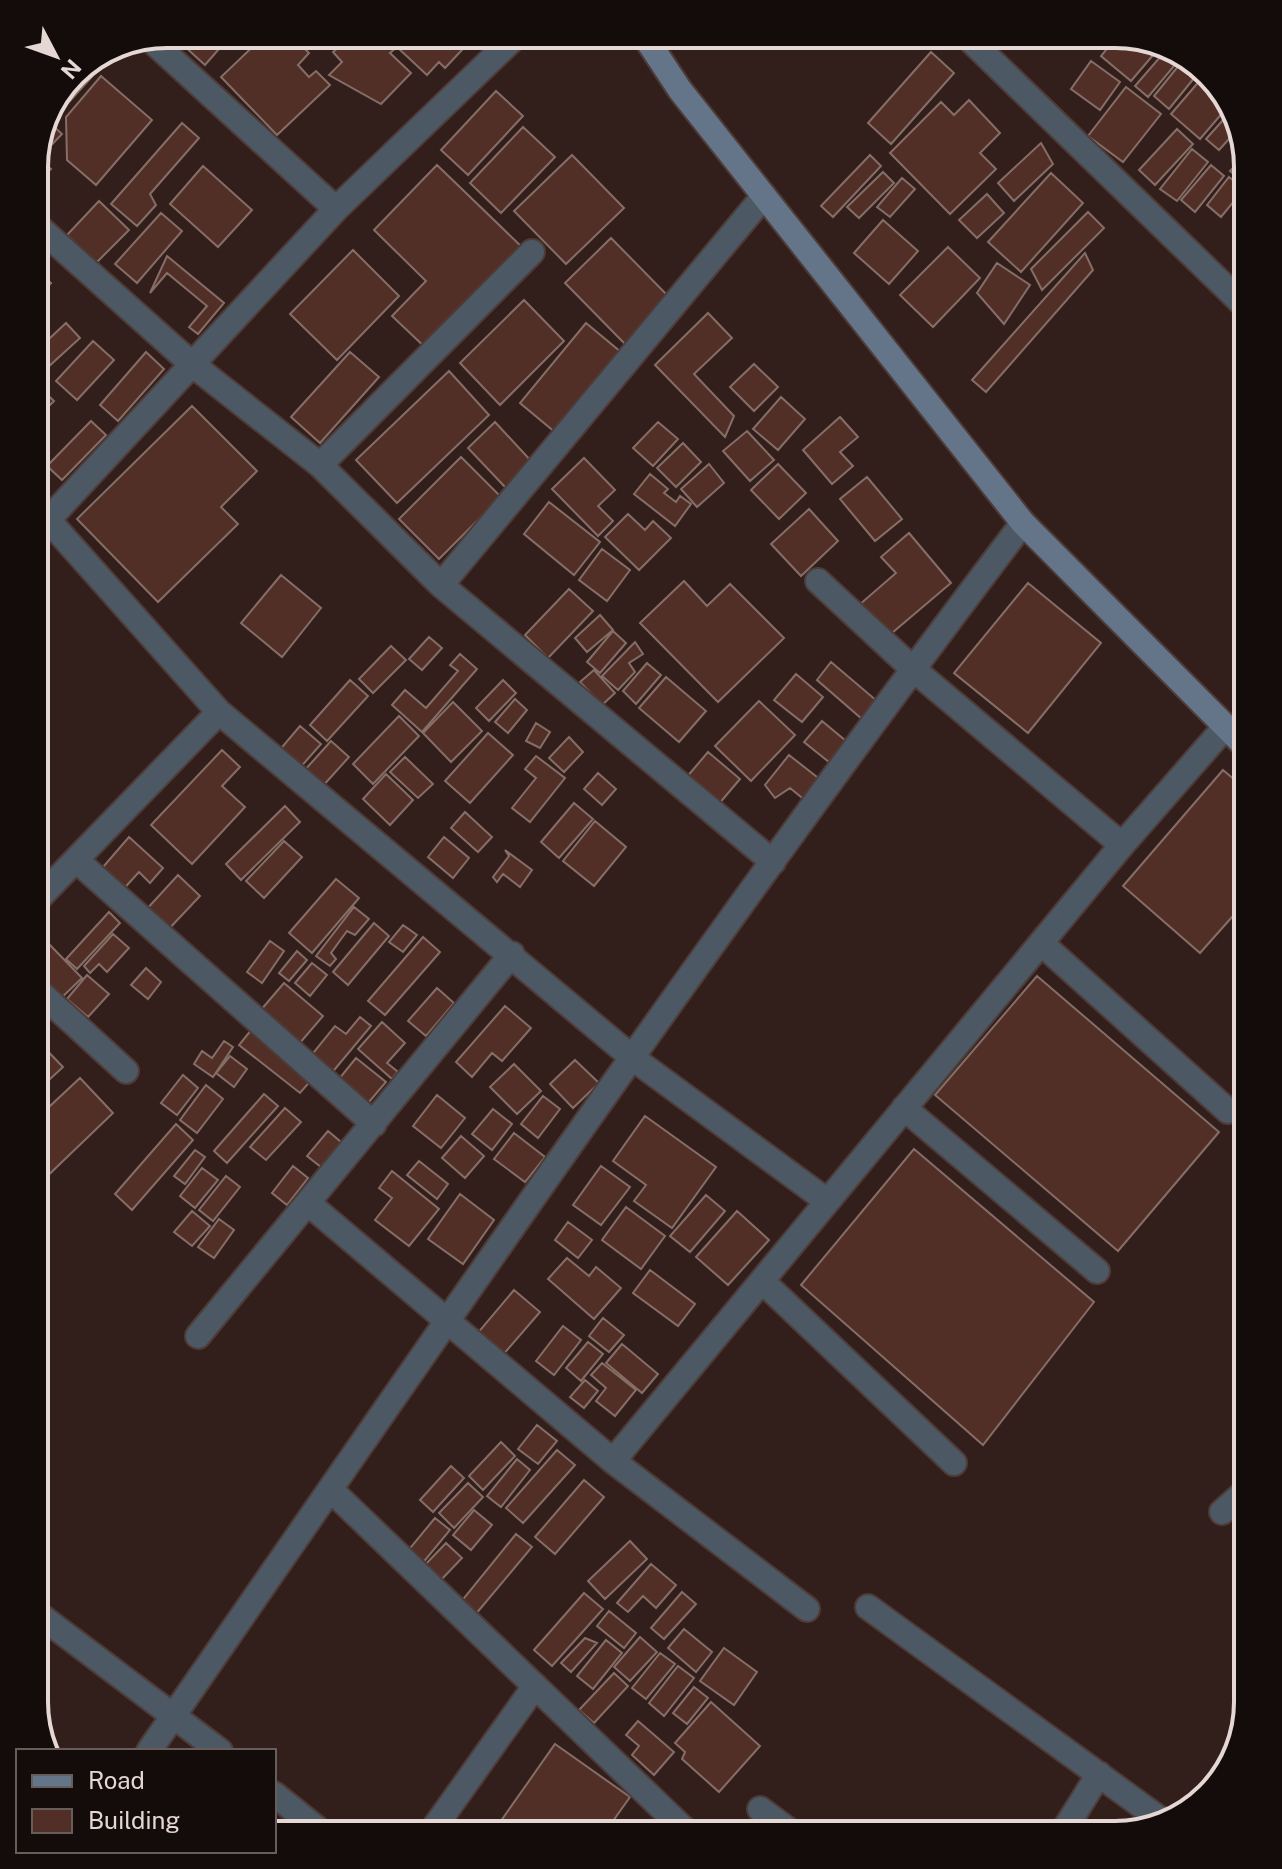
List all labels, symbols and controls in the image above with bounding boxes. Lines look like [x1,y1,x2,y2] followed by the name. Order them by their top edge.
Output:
[16,16,96,96] north arrow
[56,54,87,84] text: N
[16,1749,276,1853] legend
[88,1766,145,1794] text: Road
[88,1806,180,1834] text: Building

